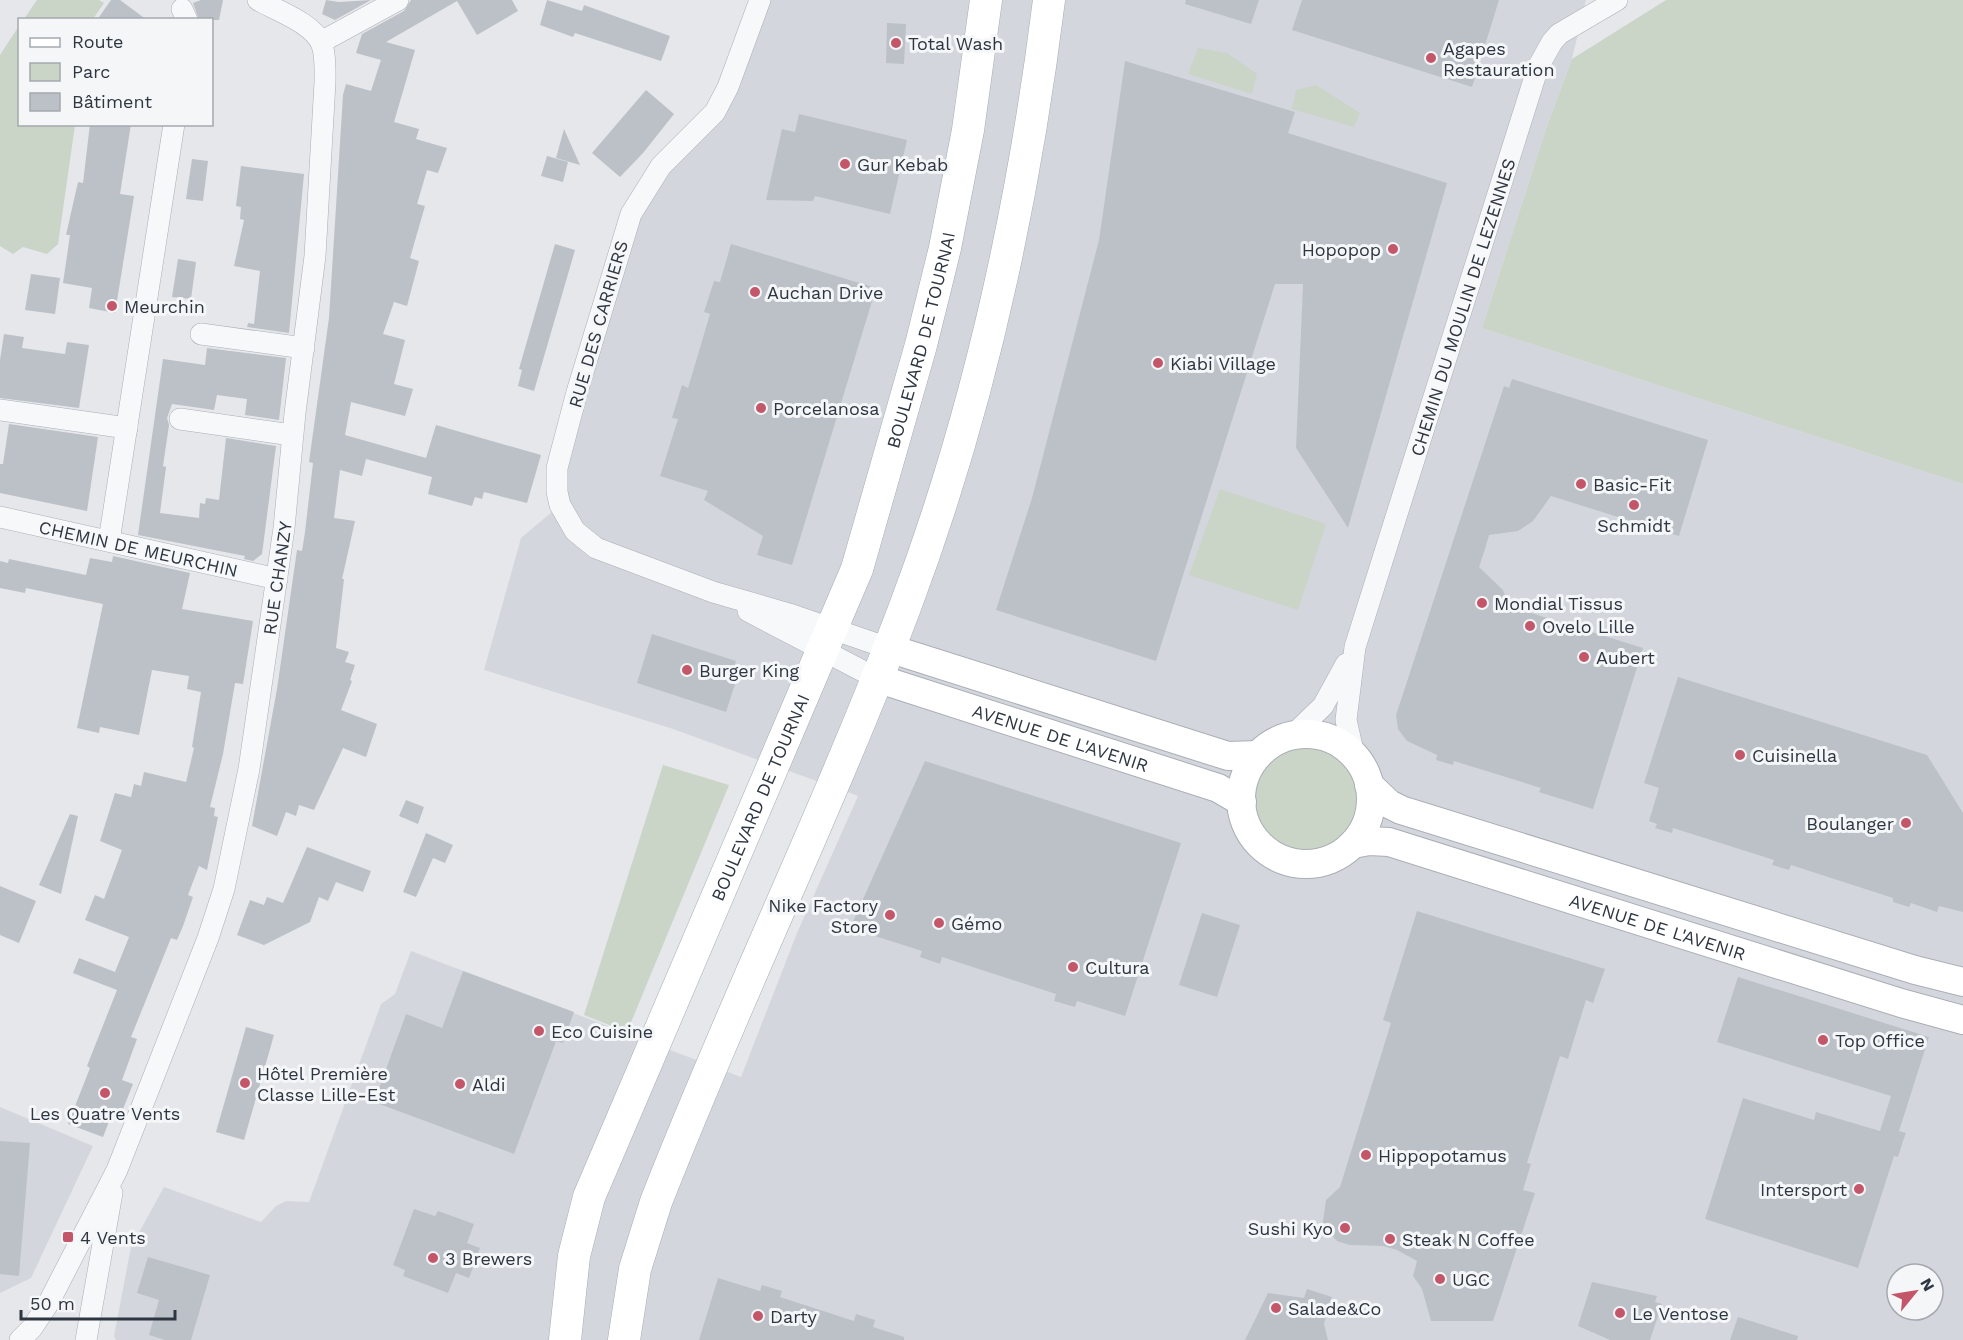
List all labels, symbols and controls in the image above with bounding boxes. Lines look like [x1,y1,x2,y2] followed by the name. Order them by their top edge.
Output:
[18,18,213,126] legend
[72,31,124,52] text: Route
[908,33,1003,54] place label: Total Wash
[889,36,903,50] marker: Total Wash
[1443,38,1555,80] place label: Agapes Restauration
[1424,51,1438,65] marker: Agapes Restauration
[72,61,110,82] text: Parc
[72,91,152,112] text: Bâtiment
[857,154,948,175] place label: Gur Kebab
[1405,155,1519,459] street label: CHEMIN DU MOULIN DE LEZENNES
[838,157,852,171] marker: Gur Kebab
[882,230,958,450] street label: BOULEVARD DE TOURNAI
[564,238,632,410] street label: RUE DES CARRIERS
[1302,239,1381,260] place label: Hopopop
[1386,242,1400,256] marker: Hopopop
[767,282,883,303] place label: Auchan Drive
[748,285,762,299] marker: Auchan Drive
[124,296,205,317] place label: Meurchin
[105,299,119,313] marker: Meurchin
[1170,353,1276,374] place label: Kiabi Village
[1151,356,1165,370] marker: Kiabi Village
[773,398,879,419] place label: Porcelanosa
[754,401,768,415] marker: Porcelanosa
[1593,474,1672,495] place label: Basic-Fit
[1574,477,1588,491] marker: Basic-Fit
[1627,498,1641,512] marker: Schmidt
[1597,515,1671,536] place label: Schmidt
[37,516,240,580] street label: CHEMIN DE MEURCHIN
[258,519,295,636] street label: RUE CHANZY
[1494,593,1623,614] place label: Mondial Tissus
[1475,596,1489,610] marker: Mondial Tissus
[1542,616,1635,637] place label: Ovelo Lille
[1523,619,1537,633] marker: Ovelo Lille
[1596,647,1655,668] place label: Aubert
[1577,650,1591,664] marker: Aubert
[699,660,800,681] place label: Burger King
[680,663,694,677] marker: Burger King
[706,691,813,904] street label: BOULEVARD DE TOURNAI
[970,699,1151,776] street label: AVENUE DE L'AVENIR
[1752,745,1837,766] place label: Cuisinella
[1733,748,1747,762] marker: Cuisinella
[1806,813,1894,834] place label: Boulanger
[1899,816,1913,830] marker: Boulanger
[1567,889,1749,964] street label: AVENUE DE L'AVENIR
[768,895,879,937] place label: Nike Factory Store
[883,908,897,922] marker: Nike Factory Store
[951,913,1002,934] place label: Gémo
[932,916,946,930] marker: Gémo
[1085,957,1150,978] place label: Cultura
[1066,960,1080,974] marker: Cultura
[551,1021,653,1042] place label: Eco Cuisine
[532,1024,546,1038] marker: Eco Cuisine
[1835,1030,1925,1051] place label: Top Office
[1816,1033,1830,1047] marker: Top Office
[257,1063,396,1105] place label: Hôtel Première Classe Lille-Est
[472,1074,505,1095] place label: Aldi
[238,1076,252,1090] marker: Hôtel Première Classe Lille-Est
[453,1077,467,1091] marker: Aldi
[98,1086,112,1100] marker: Les Quatre Vents
[30,1103,180,1124] place label: Les Quatre Vents
[1378,1145,1507,1166] place label: Hippopotamus
[1359,1148,1373,1162] marker: Hippopotamus
[1760,1179,1847,1200] place label: Intersport
[1852,1182,1866,1196] marker: Intersport
[1248,1218,1333,1239] place label: Sushi Kyo
[1338,1221,1352,1235] marker: Sushi Kyo
[80,1227,146,1248] place label: 4 Vents
[1402,1229,1535,1250] place label: Steak N Coffee
[61,1230,75,1244] marker: 4 Vents
[1383,1232,1397,1246] marker: Steak N Coffee
[445,1248,532,1269] place label: 3 Brewers
[426,1251,440,1265] marker: 3 Brewers
[1885,1262,1945,1322] north arrow
[1452,1269,1490,1290] place label: UGC
[1433,1272,1447,1286] marker: UGC
[1916,1275,1939,1295] text: N
[21,1283,176,1321] scale bar
[30,1293,75,1314] text: 50 m
[1288,1298,1381,1319] place label: Salade&Co
[1269,1301,1283,1315] marker: Salade&Co
[1632,1303,1729,1324] place label: Le Ventose
[770,1306,818,1327] place label: Darty
[1613,1306,1627,1320] marker: Le Ventose
[751,1309,765,1323] marker: Darty

